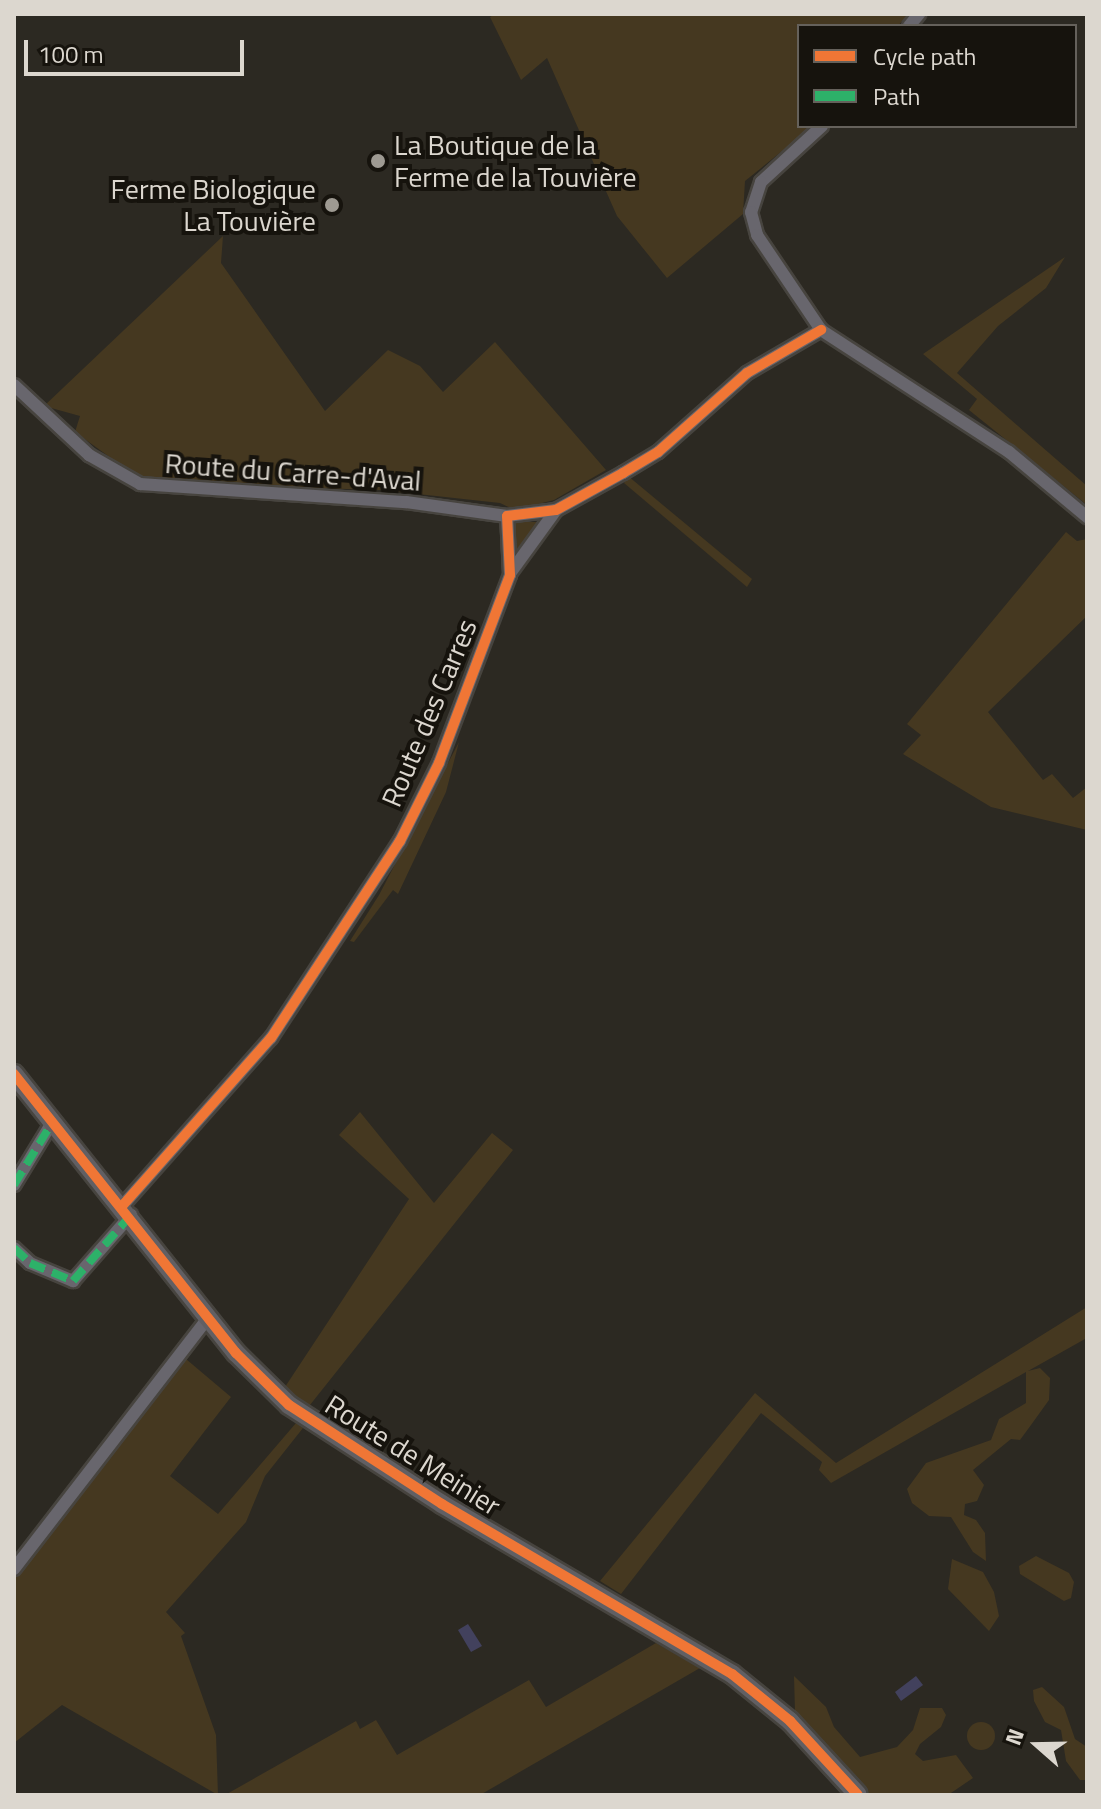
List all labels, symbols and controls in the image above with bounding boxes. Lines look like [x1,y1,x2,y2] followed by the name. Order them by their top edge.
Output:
[28,24,248,74] scale bar
[797,24,1077,128] legend
[38,36,104,72] text: 100 m
[873,38,976,74] text: Cycle path
[873,78,920,114] text: Path
[394,128,637,194] place label: La Boutique de la Ferme de la Touvière
[369,152,387,170] marker: La Boutique de la Ferme de la Touvière
[111,172,316,238] place label: Ferme Biologique La Touvière
[323,196,341,214] marker: Ferme Biologique La Touvière
[164,446,422,498] street label: Route du Carre-d'Aval
[374,614,484,812] street label: Route des Carres
[319,1388,507,1522] street label: Route de Meinier
[997,1705,1077,1785] north arrow
[996,1724,1033,1750] text: N

